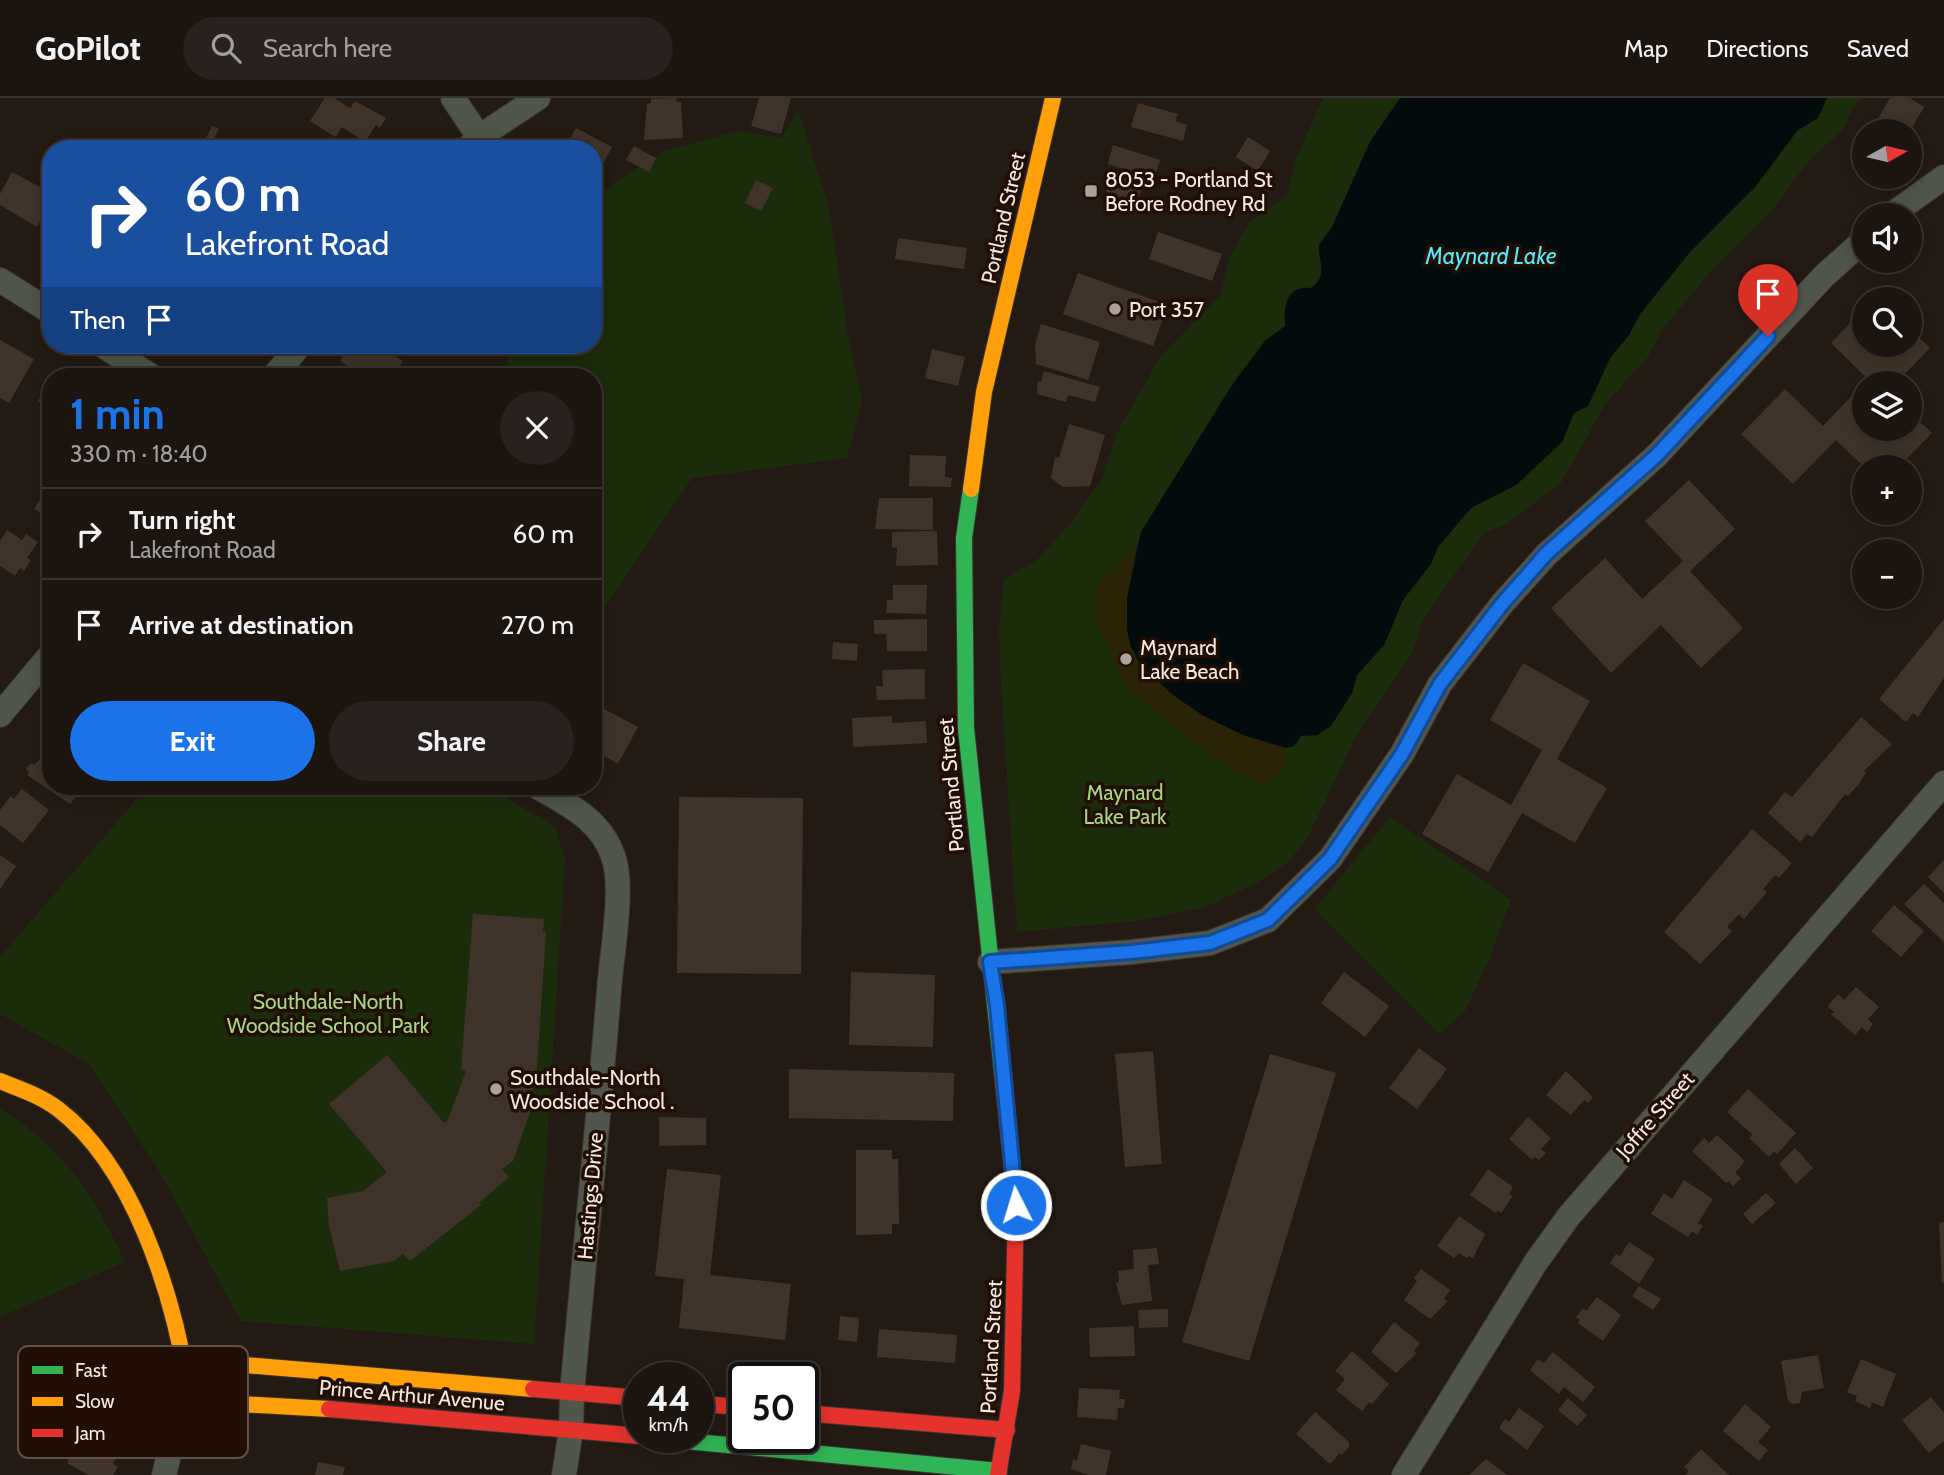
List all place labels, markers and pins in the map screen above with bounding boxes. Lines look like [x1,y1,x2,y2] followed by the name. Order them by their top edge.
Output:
[1105,167,1273,216] place label: 8053 - Portland St Before Rodney Rd
[1083,183,1099,199] marker: 8053 - Portland St Before Rodney Rd
[1738,264,1798,336] pin
[1129,297,1204,322] place label: Port 357
[1107,301,1123,317] marker: Port 357
[1140,635,1239,684] place label: Maynard Lake Beach
[1118,651,1134,667] marker: Maynard Lake Beach
[510,1065,674,1114] place label: Southdale-North Woodside School .
[488,1081,504,1097] marker: Southdale-North Woodside School .

